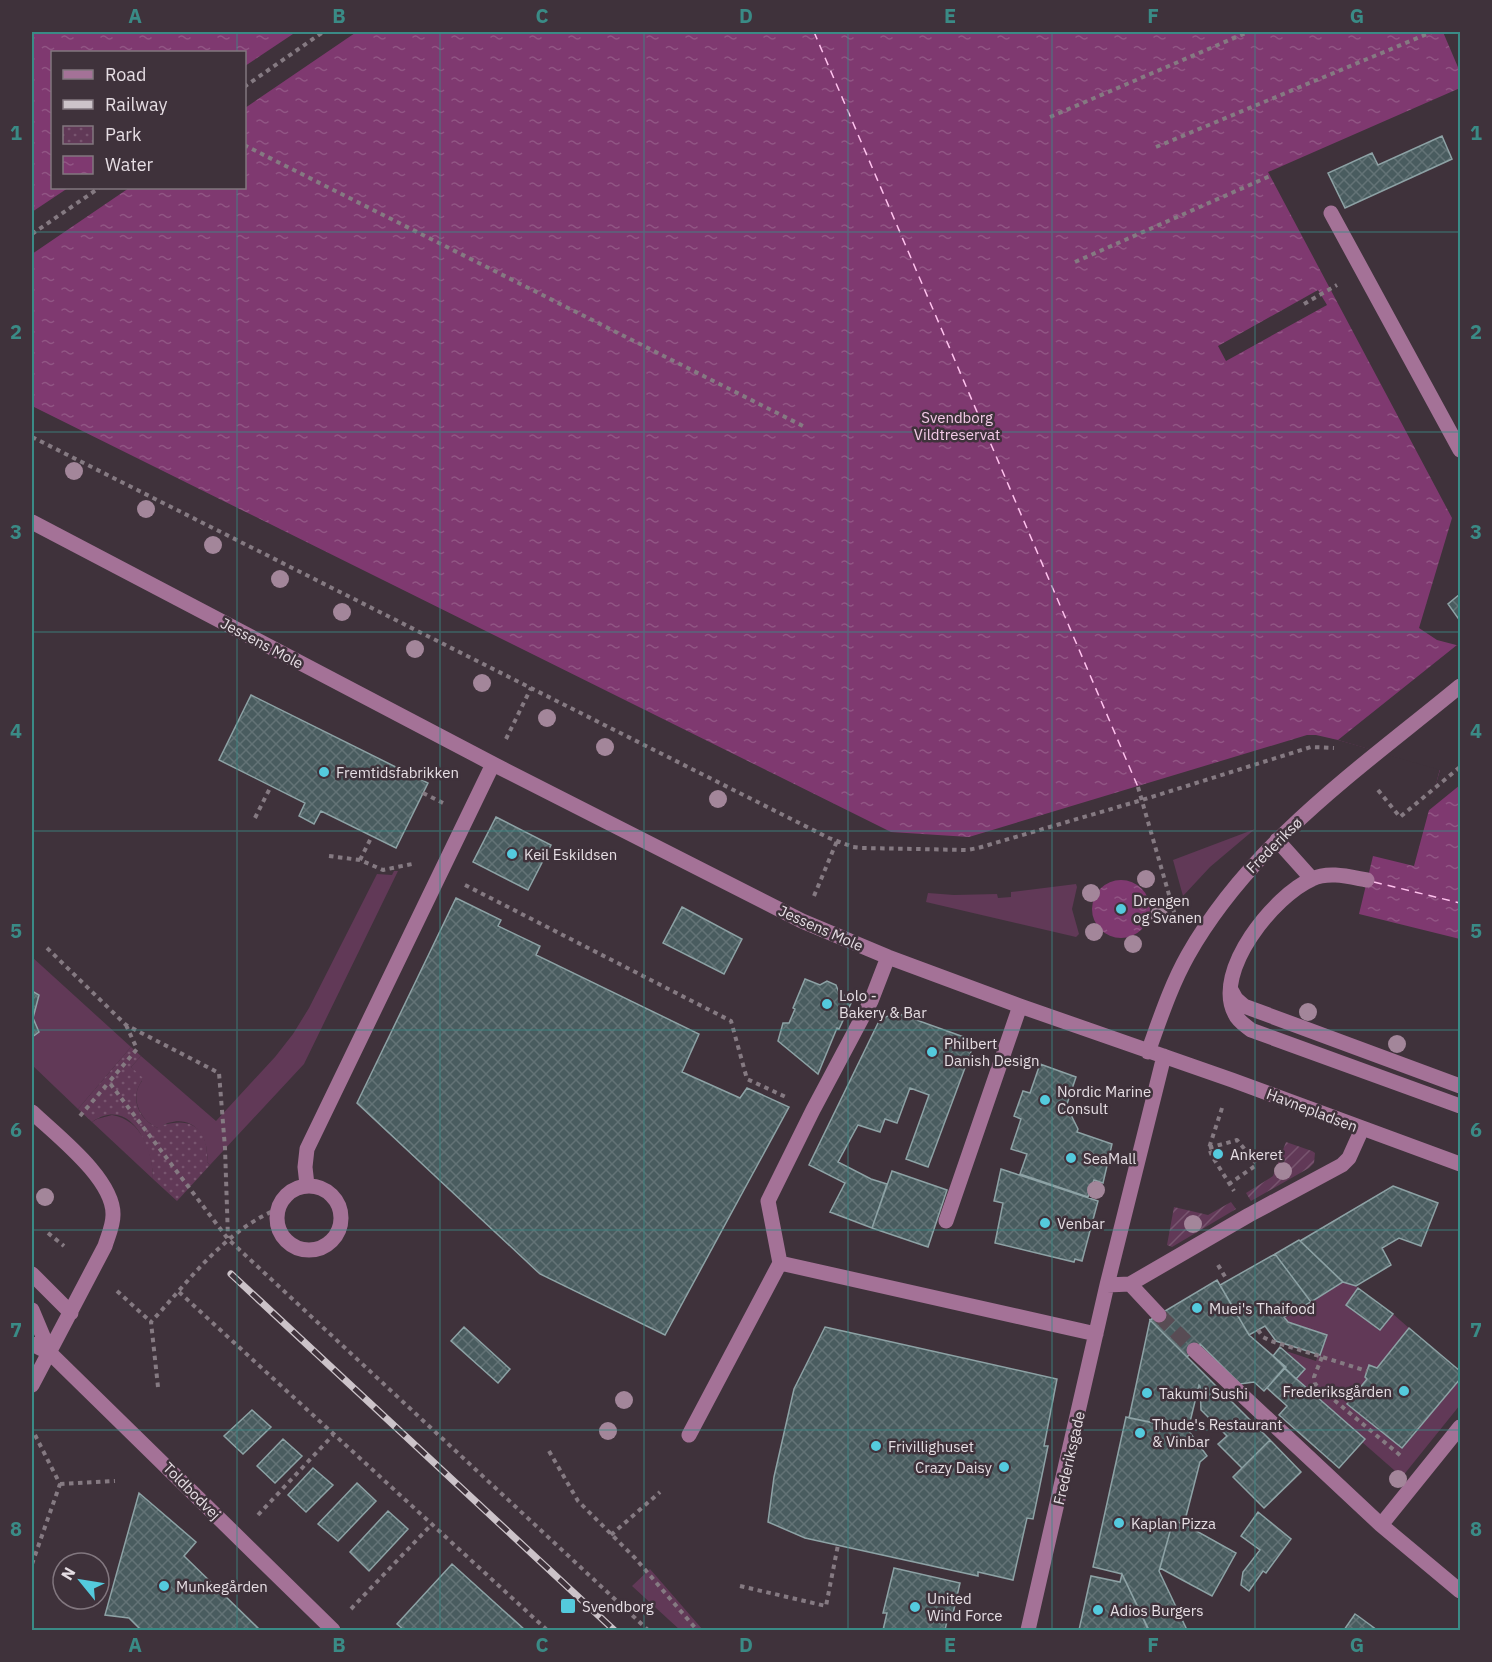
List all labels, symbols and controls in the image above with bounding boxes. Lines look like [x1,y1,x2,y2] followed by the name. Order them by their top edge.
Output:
[128,2,142,29] text: A
[332,2,346,29] text: B
[535,2,549,29] text: C
[739,2,753,29] text: D
[944,2,956,29] text: E
[1147,2,1159,29] text: F
[1350,2,1364,29] text: G
[51,51,246,189] legend
[105,63,146,86] text: Road
[105,93,167,116] text: Railway
[10,119,22,146] text: 1
[1470,119,1482,146] text: 1
[105,123,142,146] text: Park
[105,153,154,176] text: Water
[10,318,22,345] text: 2
[1470,318,1482,345] text: 2
[914,408,1000,444] park label: Svendborg Vildtreservat
[10,518,22,545] text: 3
[1470,518,1482,545] text: 3
[217,613,307,673] street label: Jessens Mole
[10,717,22,744] text: 4
[1470,717,1482,744] text: 4
[336,763,459,782] place label: Fremtidsfabrikken
[317,765,331,779] marker: Fremtidsfabrikken
[1242,813,1306,877] street label: Frederiksø
[524,845,617,864] place label: Keil Eskildsen
[505,847,519,861] marker: Keil Eskildsen
[1133,891,1202,927] place label: Drengen og Svanen
[776,901,866,955] street label: Jessens Mole
[1114,902,1128,916] marker: Drengen og Svanen
[10,917,22,944] text: 5
[1470,917,1482,944] text: 5
[839,986,927,1022] place label: Lolo - Bakery & Bar
[820,997,834,1011] marker: Lolo - Bakery & Bar
[944,1034,1040,1070] place label: Philbert Danish Design
[925,1045,939,1059] marker: Philbert Danish Design
[1057,1082,1151,1118] place label: Nordic Marine Consult
[1264,1084,1360,1136] street label: Havnepladsen
[1038,1093,1052,1107] marker: Nordic Marine Consult
[10,1116,22,1143] text: 6
[1470,1116,1482,1143] text: 6
[1230,1145,1283,1164] place label: Ankeret
[1211,1147,1225,1161] marker: Ankeret
[1083,1149,1136,1168] place label: SeaMall
[1064,1151,1078,1165] marker: SeaMall
[1057,1214,1105,1233] place label: Venbar
[1038,1216,1052,1230] marker: Venbar
[1209,1299,1315,1318] place label: Muei's Thaifood
[1190,1301,1204,1315] marker: Muei's Thaifood
[10,1316,22,1343] text: 7
[1470,1316,1482,1343] text: 7
[1282,1382,1392,1401] place label: Frederiksgården
[1159,1384,1248,1403] place label: Takumi Sushi
[1397,1384,1411,1398] marker: Frederiksgården
[1140,1386,1154,1400] marker: Takumi Sushi
[1049,1409,1089,1507] street label: Frederiksgade
[1152,1415,1283,1451] place label: Thude's Restaurant & Vinbar
[1133,1426,1147,1440] marker: Thude's Restaurant & Vinbar
[888,1437,974,1456] place label: Frivillighuset
[869,1439,883,1453] marker: Frivillighuset
[159,1458,225,1524] street label: Toldbodvej
[915,1458,993,1477] place label: Crazy Daisy
[997,1460,1011,1474] marker: Crazy Daisy
[1131,1514,1216,1533] place label: Kaplan Pizza
[10,1515,22,1542] text: 8
[1470,1515,1482,1542] text: 8
[1112,1516,1126,1530] marker: Kaplan Pizza
[51,1551,111,1611] north arrow
[56,1563,80,1584] text: N
[176,1577,268,1596] place label: Munkegården
[157,1579,171,1593] marker: Munkegården
[927,1589,1002,1625] place label: United Wind Force
[559,1597,577,1615] marker: Svendborg
[582,1597,654,1616] place label: Svendborg
[908,1600,922,1614] marker: United Wind Force
[1110,1601,1204,1620] place label: Adios Burgers
[1091,1603,1105,1617] marker: Adios Burgers
[128,1631,142,1658] text: A
[332,1631,346,1658] text: B
[535,1631,549,1658] text: C
[739,1631,753,1658] text: D
[944,1631,956,1658] text: E
[1147,1631,1159,1658] text: F
[1350,1631,1364,1658] text: G

